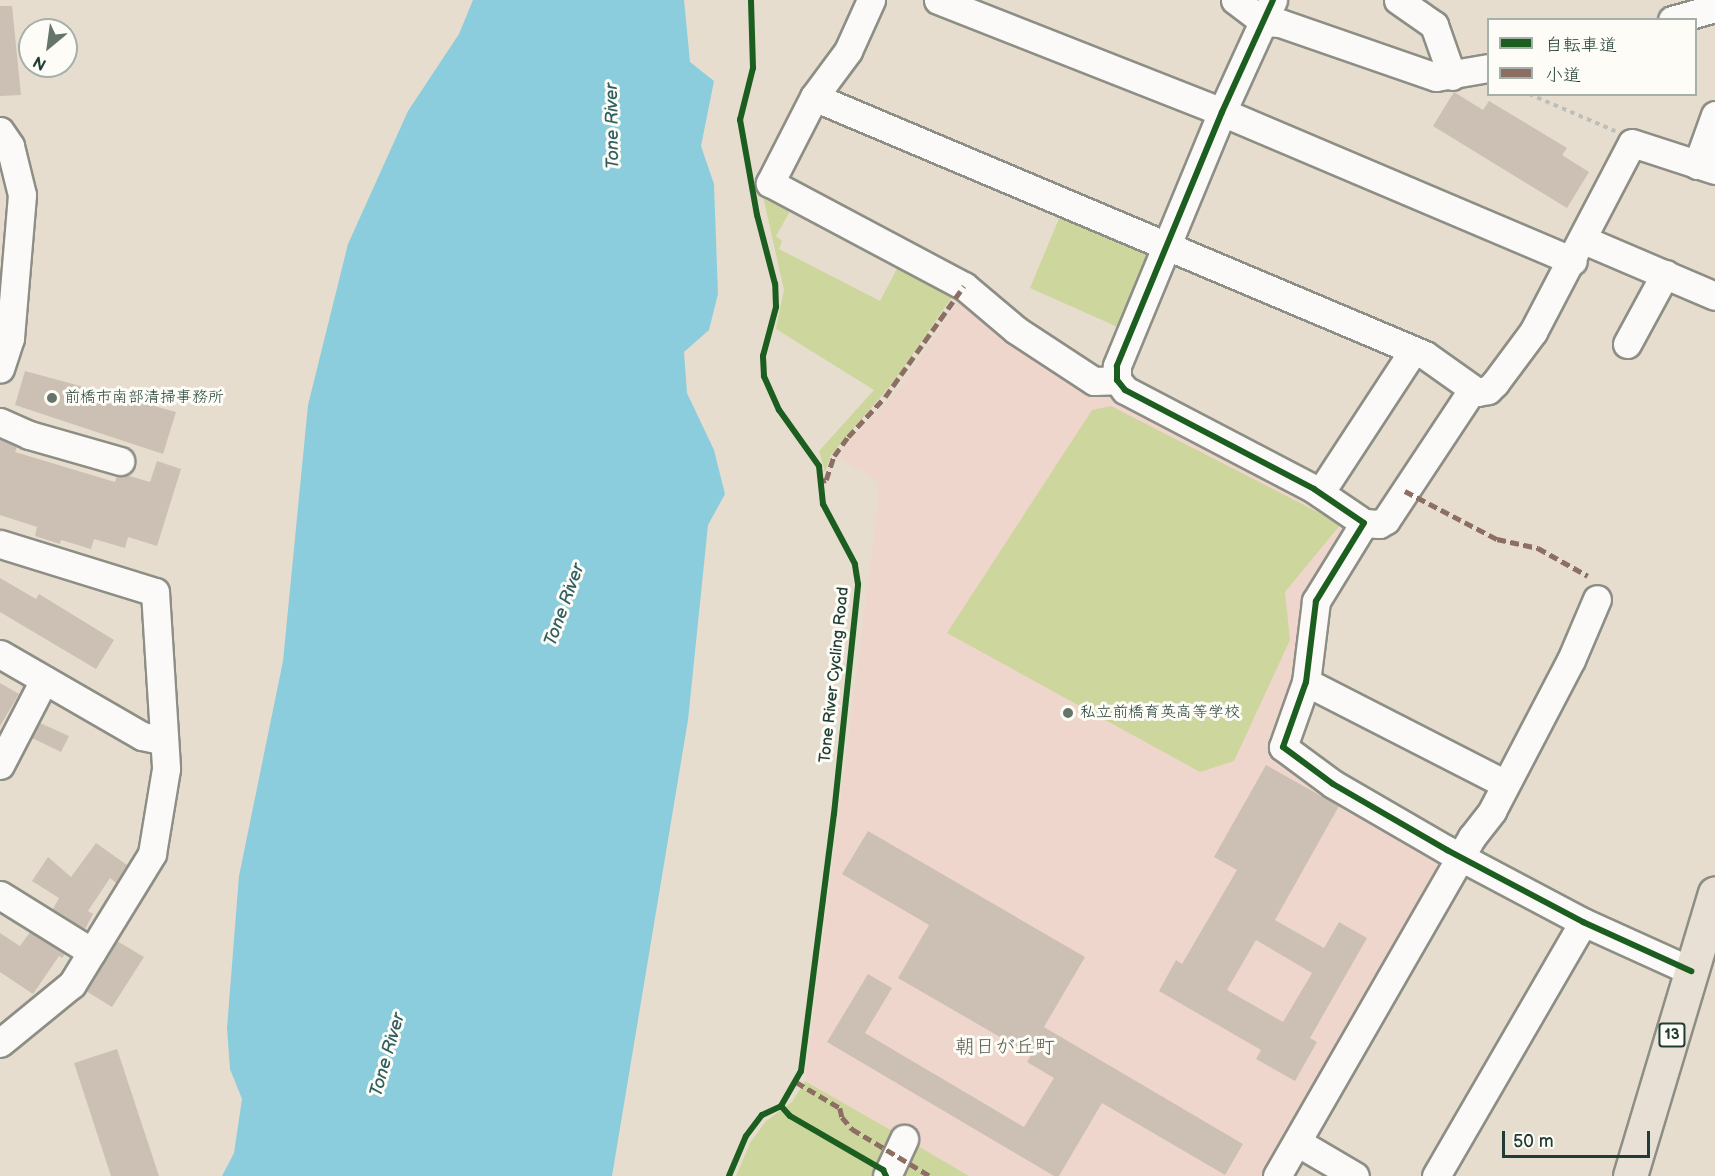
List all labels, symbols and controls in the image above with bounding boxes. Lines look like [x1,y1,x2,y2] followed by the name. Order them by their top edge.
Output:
[18,18,78,78] north arrow
[1487,18,1697,96] legend
[1545,35,1617,56] text: 自転車道
[30,51,50,74] text: N
[1545,65,1581,86] text: 小道
[601,83,625,169] water label: Tone River
[64,388,224,408] place label: 前橋市南部清掃事務所
[45,391,59,405] marker: 前橋市南部清掃事務所
[540,561,590,649] water label: Tone River
[816,586,854,764] street label: Tone River Cycling Road
[1080,703,1240,723] place label: 私立前橋育英高等学校
[1061,706,1075,720] marker: 私立前橋育英高等学校
[366,1011,410,1099] water label: Tone River
[1657,1023,1687,1047] road number: 13
[955,1035,1055,1059] district label: 朝日が丘町
[1505,1119,1654,1157] scale bar
[1513,1131,1554,1152] text: 50 m

